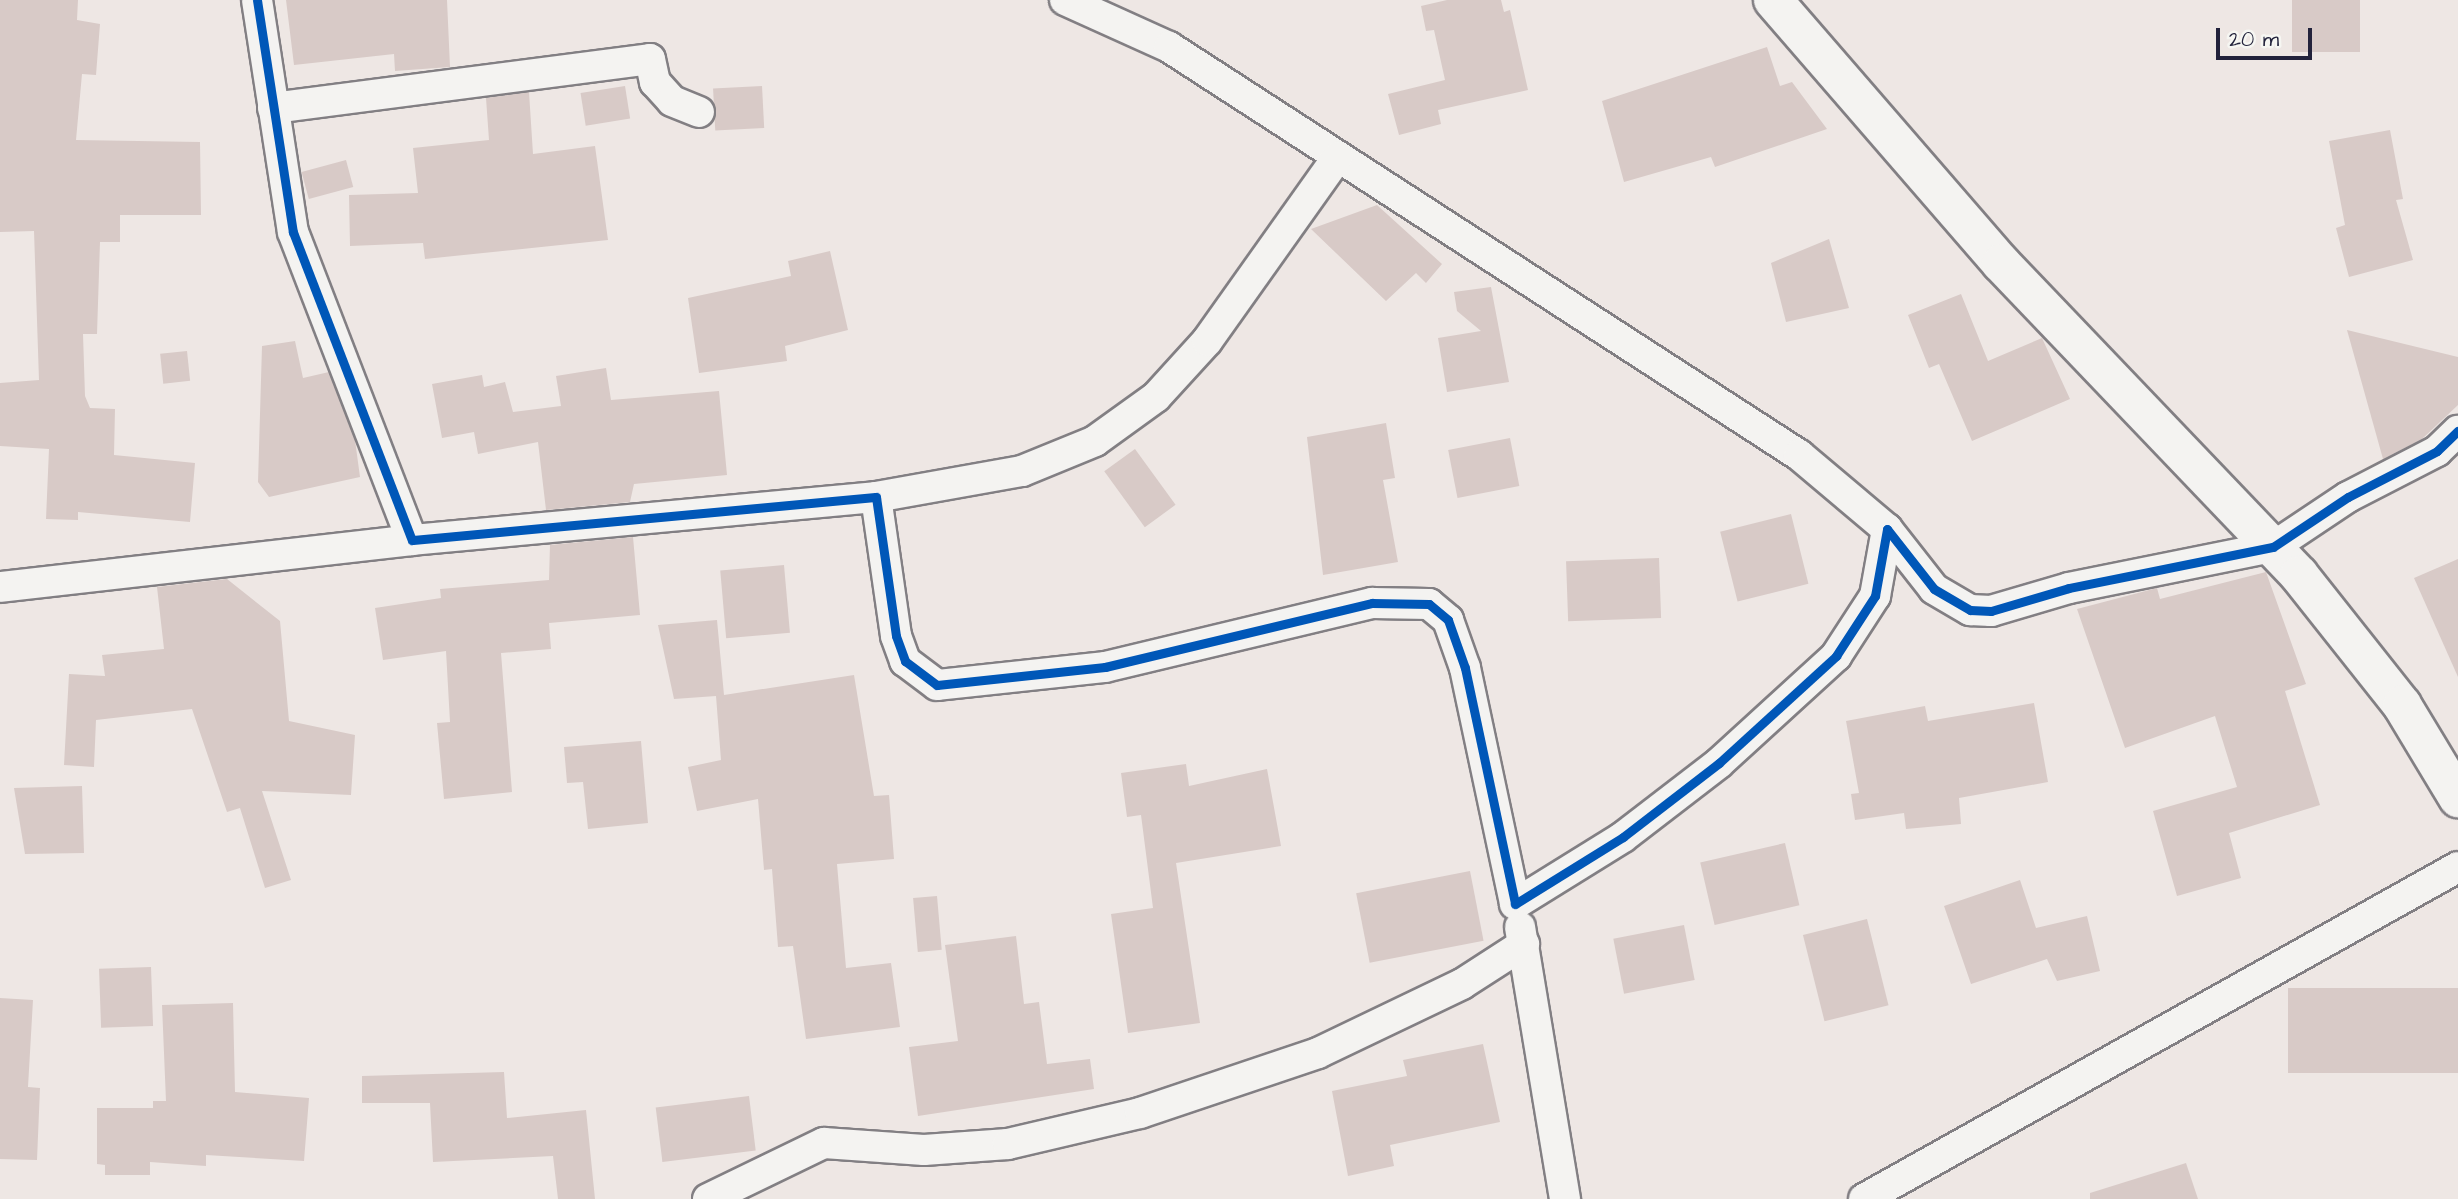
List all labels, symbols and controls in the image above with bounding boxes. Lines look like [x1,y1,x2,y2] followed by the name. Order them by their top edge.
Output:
[2220,14,2316,58] scale bar
[2229,25,2279,54] text: 20 m

